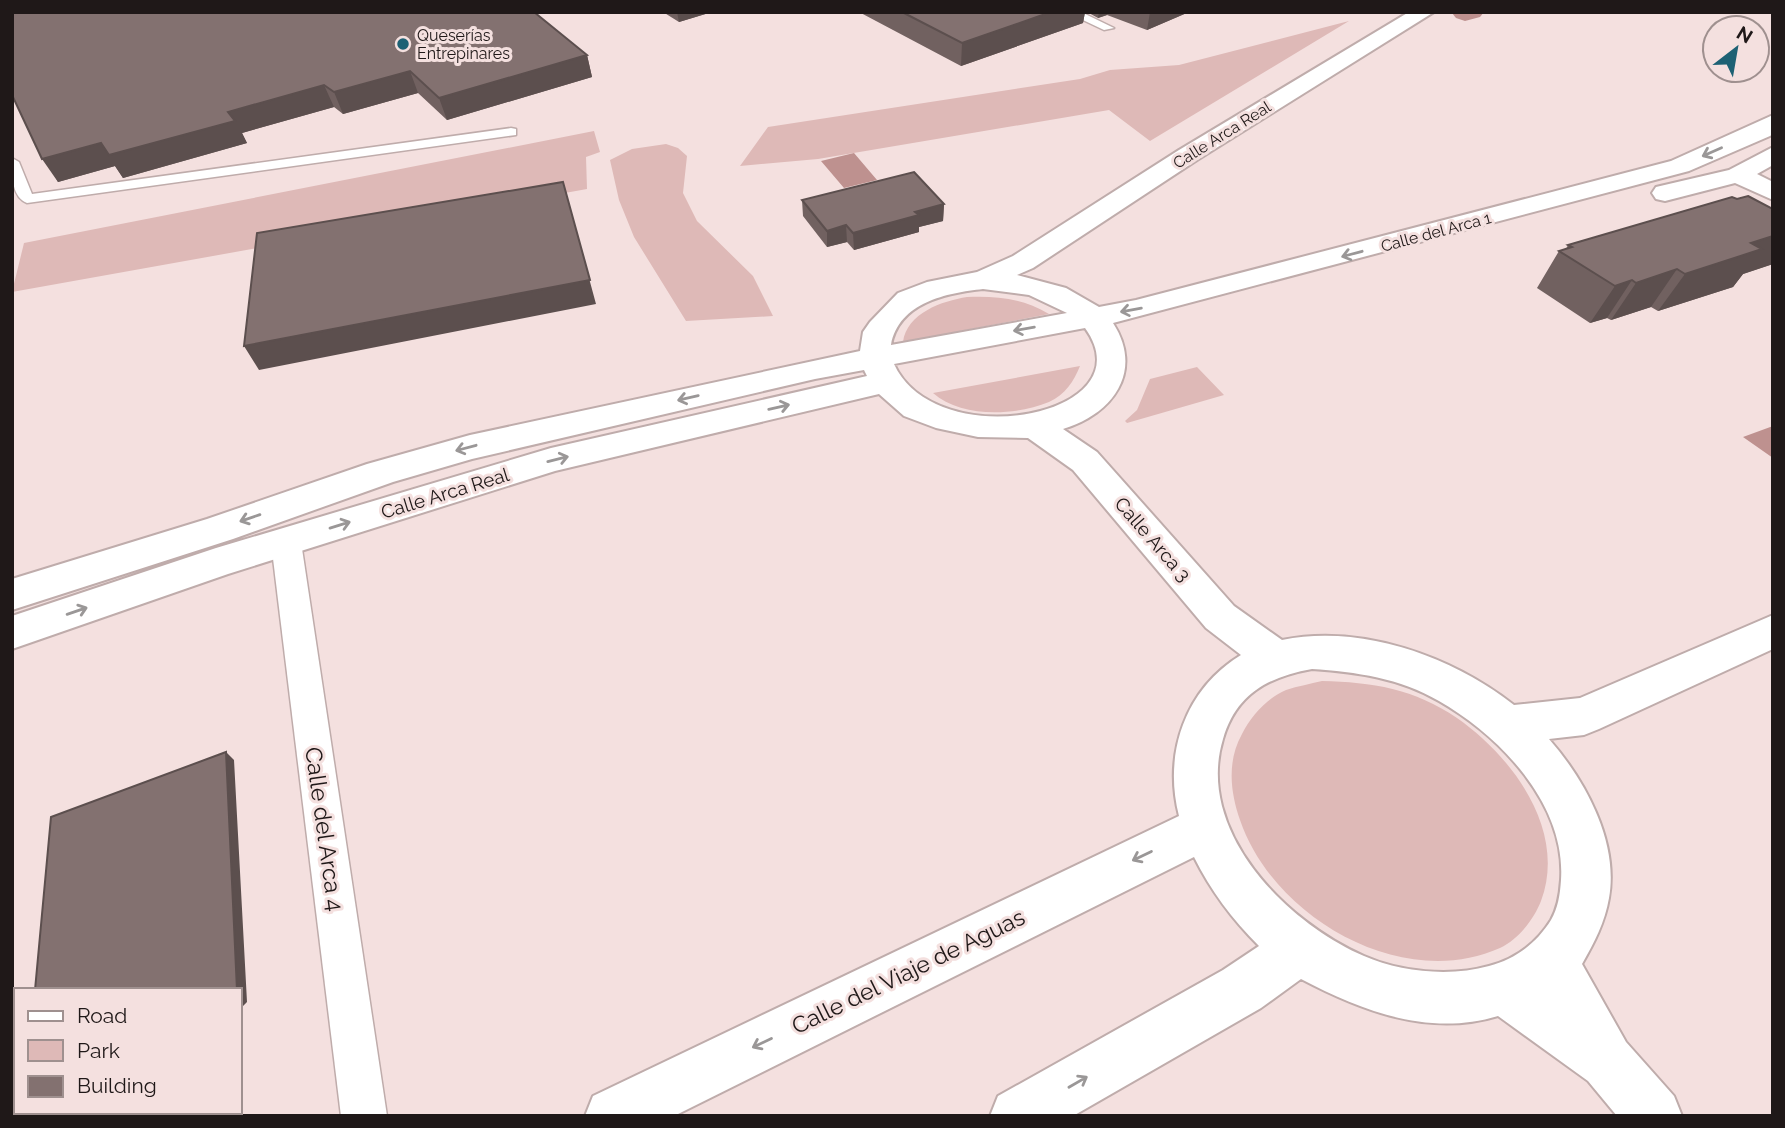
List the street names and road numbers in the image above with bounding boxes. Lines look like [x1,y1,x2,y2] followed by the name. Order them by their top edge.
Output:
[1170,97,1275,173] street label: Calle Arca Real
[1379,208,1493,256] street label: Calle del Arca 1
[378,463,512,523] street label: Calle Arca Real
[1111,492,1195,586] street label: Calle Arca 3
[300,745,350,913] street label: Calle del Arca 4
[787,903,1029,1039] street label: Calle del Viaje de Aguas

